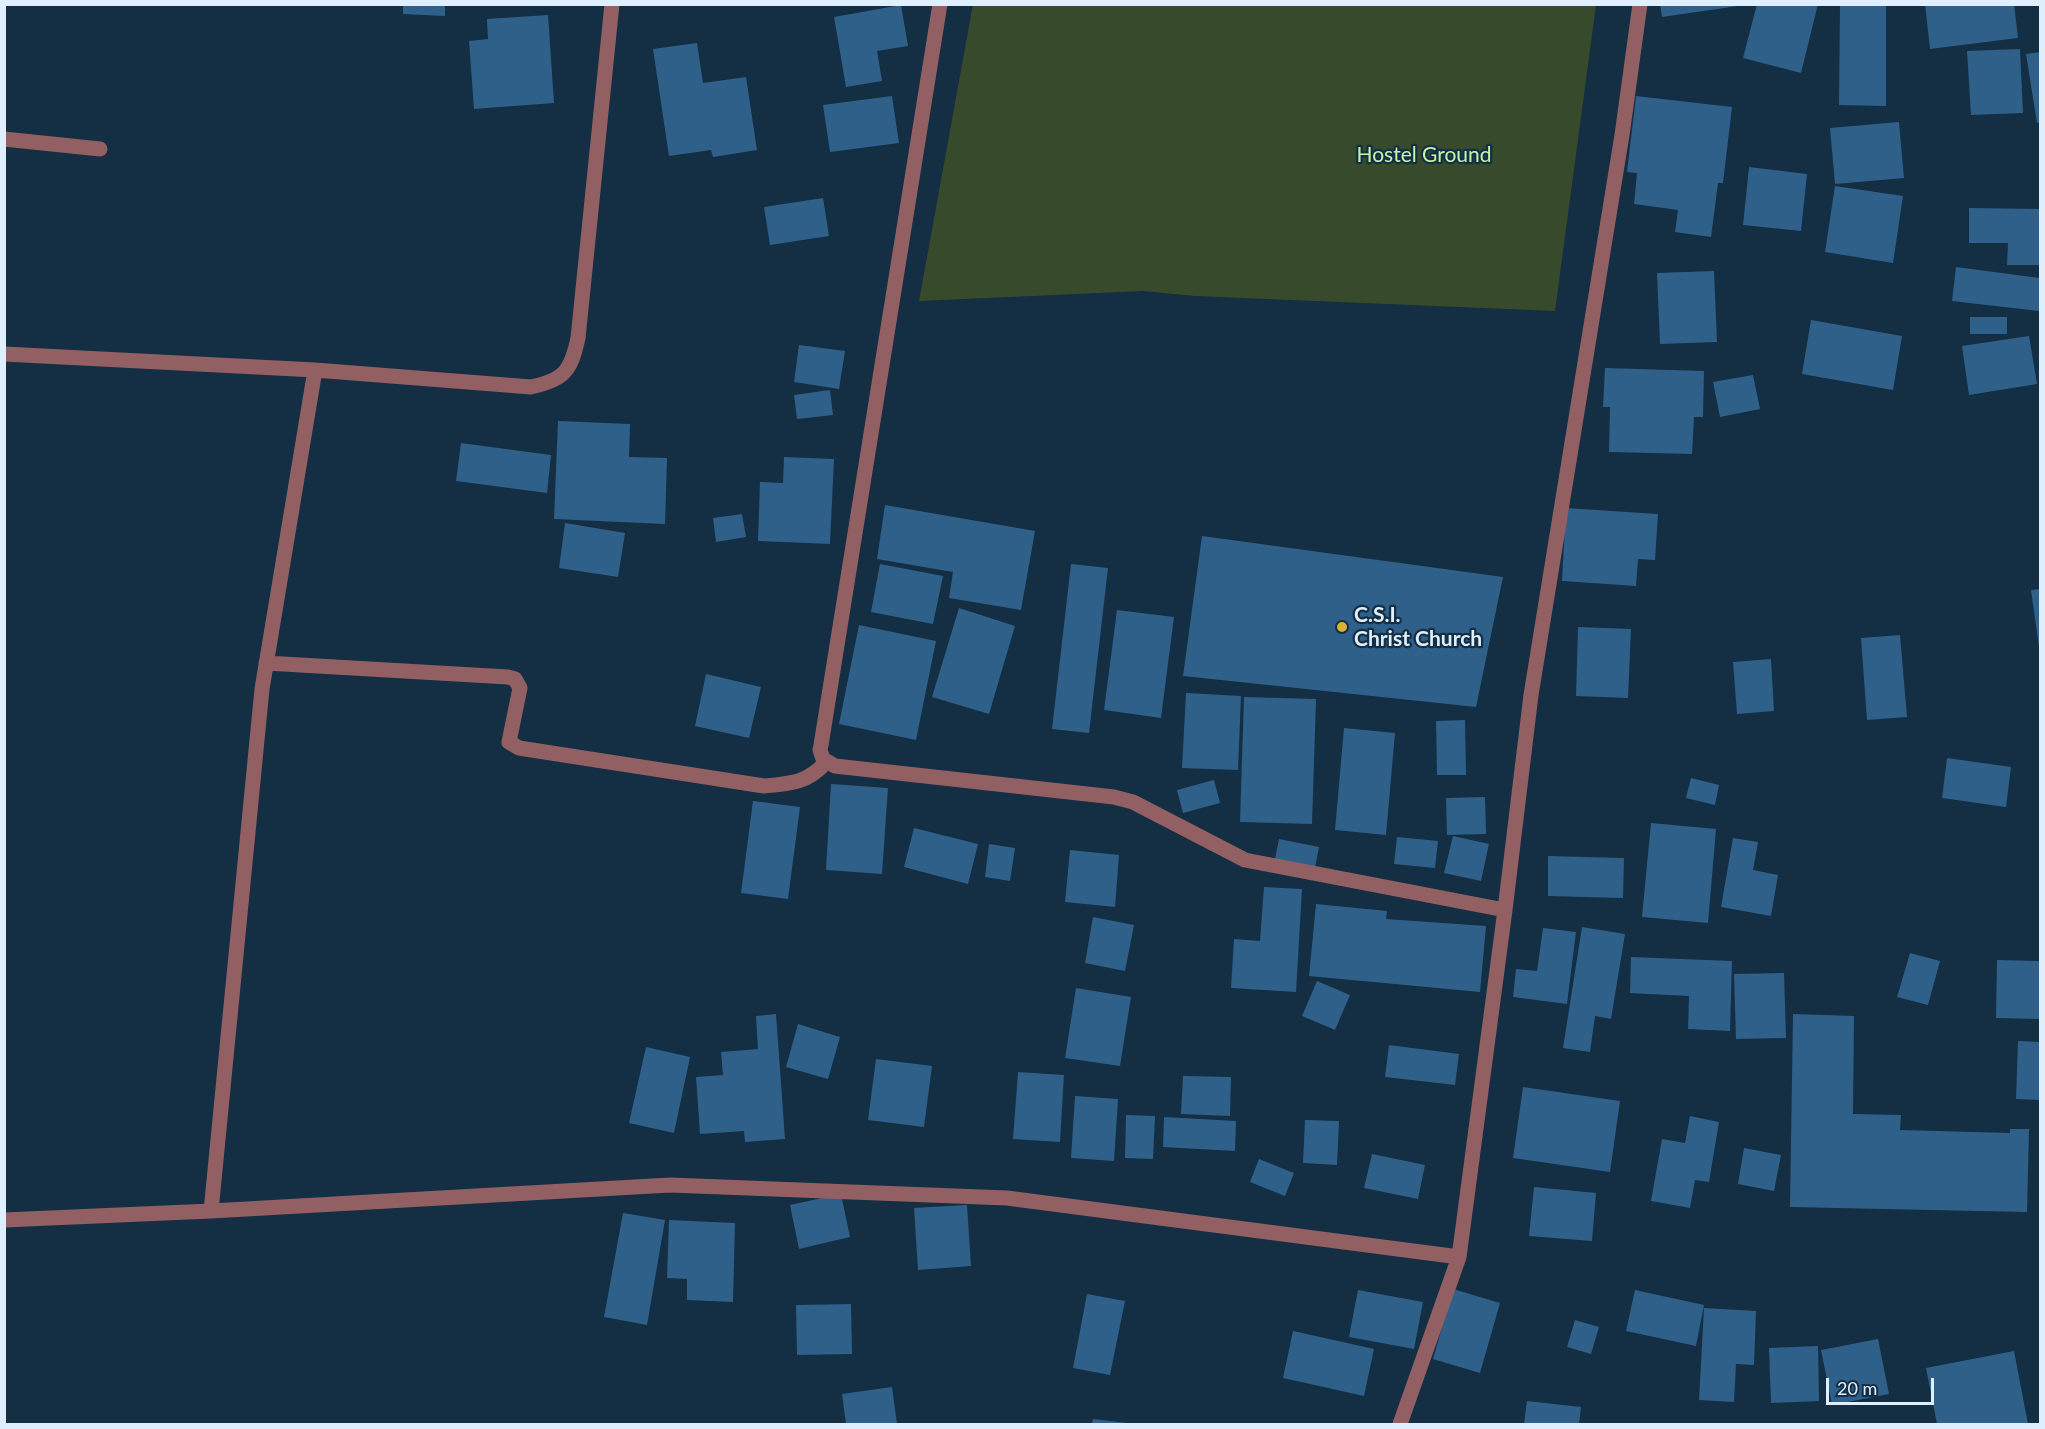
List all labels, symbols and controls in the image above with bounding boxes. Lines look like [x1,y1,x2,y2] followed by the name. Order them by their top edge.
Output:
[1356,142,1492,168] park label: Hostel Ground
[1354,602,1482,652] place label: C.S.I. Christ Church
[1335,620,1349,634] marker: C.S.I. Christ Church
[1829,1366,1937,1404] scale bar
[1837,1377,1877,1399] text: 20 m

